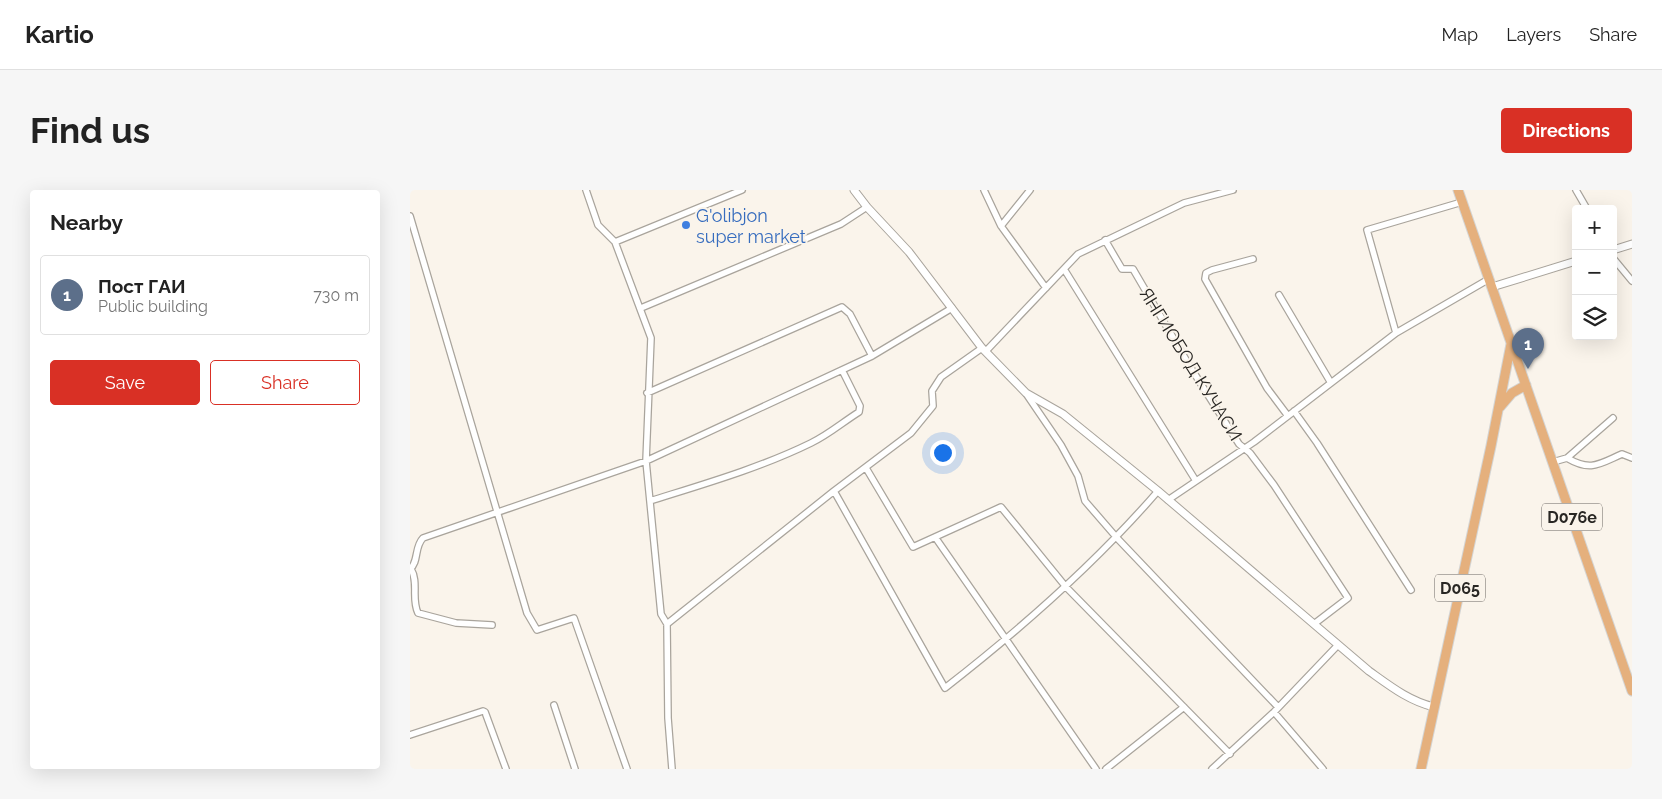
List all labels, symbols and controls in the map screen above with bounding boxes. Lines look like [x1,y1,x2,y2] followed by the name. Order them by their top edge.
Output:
[25,20,94,49] text: Kartio
[1442,24,1478,45] text: Map
[1506,24,1561,45] text: Layers
[1589,24,1637,45] text: Share
[1501,108,1632,153] button: Directions
[30,110,150,151] text: Find us
[696,205,806,247] place label: G'olibjon super market
[1572,205,1617,340] map controls
[1572,205,1617,250] button: +
[50,210,123,235] text: Nearby
[680,219,692,231] marker: G'olibjon super market
[1572,250,1617,295] button: −
[98,275,186,297] text: Пост ГАИ
[1135,284,1247,444] street label: ЯНГИОБОД КУЧАСИ
[63,286,71,305] text: 1
[313,286,359,305] text: 730 m
[1572,295,1617,340] button: layers
[98,297,208,316] text: Public building
[1512,328,1544,369] pin: 1
[50,360,200,405] button: Save
[210,360,360,405] button: Share
[930,440,956,466] your location
[1542,504,1602,531] road number: D076e
[1435,574,1485,602] road number: D065

